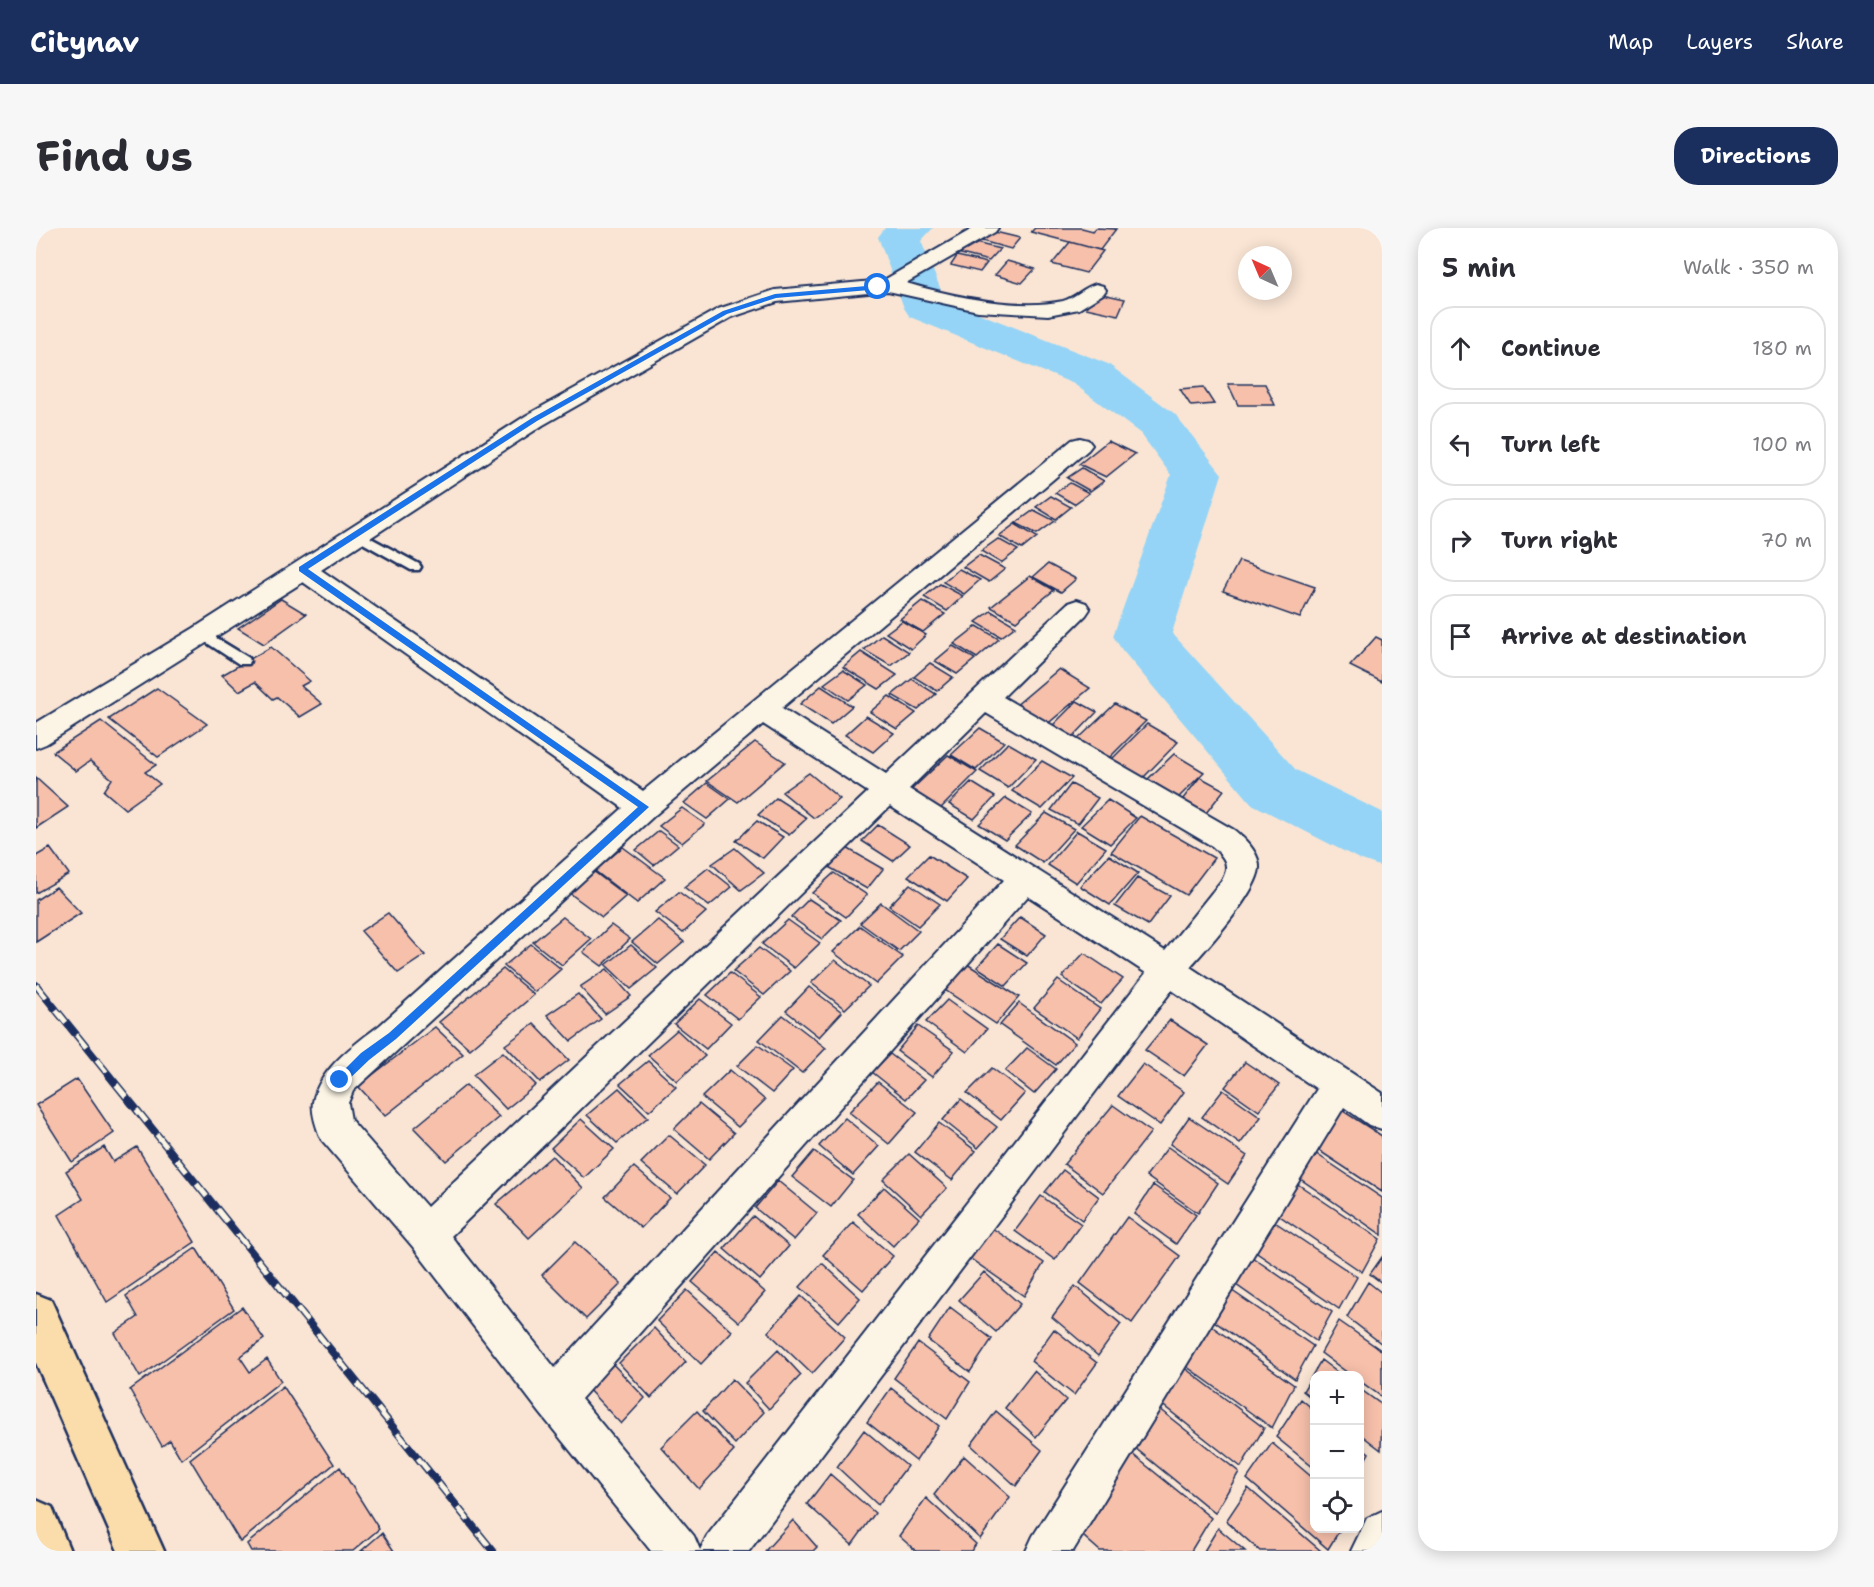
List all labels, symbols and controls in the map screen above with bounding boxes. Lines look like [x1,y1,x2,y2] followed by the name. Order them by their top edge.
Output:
[30,23,139,61] text: Citynav
[1608,28,1653,56] text: Map
[1686,28,1753,56] text: Layers
[1786,28,1844,56] text: Share
[1674,127,1838,185] button: Directions
[36,128,193,184] text: Find us
[1238,246,1292,300] north arrow
[1442,250,1516,285] text: 5 min
[1683,254,1814,280] text: Walk · 350 m
[864,273,890,299] route start
[1444,332,1477,365] icon: ahead
[1501,334,1601,363] text: Continue
[1752,335,1812,361] text: 180 m
[1444,428,1477,461] icon: left
[1501,430,1600,459] text: Turn left
[1752,431,1812,457] text: 100 m
[1444,524,1477,557] icon: right
[1501,526,1618,555] text: Turn right
[1760,527,1812,553] text: 70 m
[1444,620,1477,653] icon: arrive
[1501,622,1747,651] text: Arrive at destination
[326,1066,352,1092] route end
[1310,1371,1364,1533] map controls
[1310,1371,1364,1425] button: +
[1310,1425,1364,1479] button: −
[1310,1479,1364,1533] button: locate

